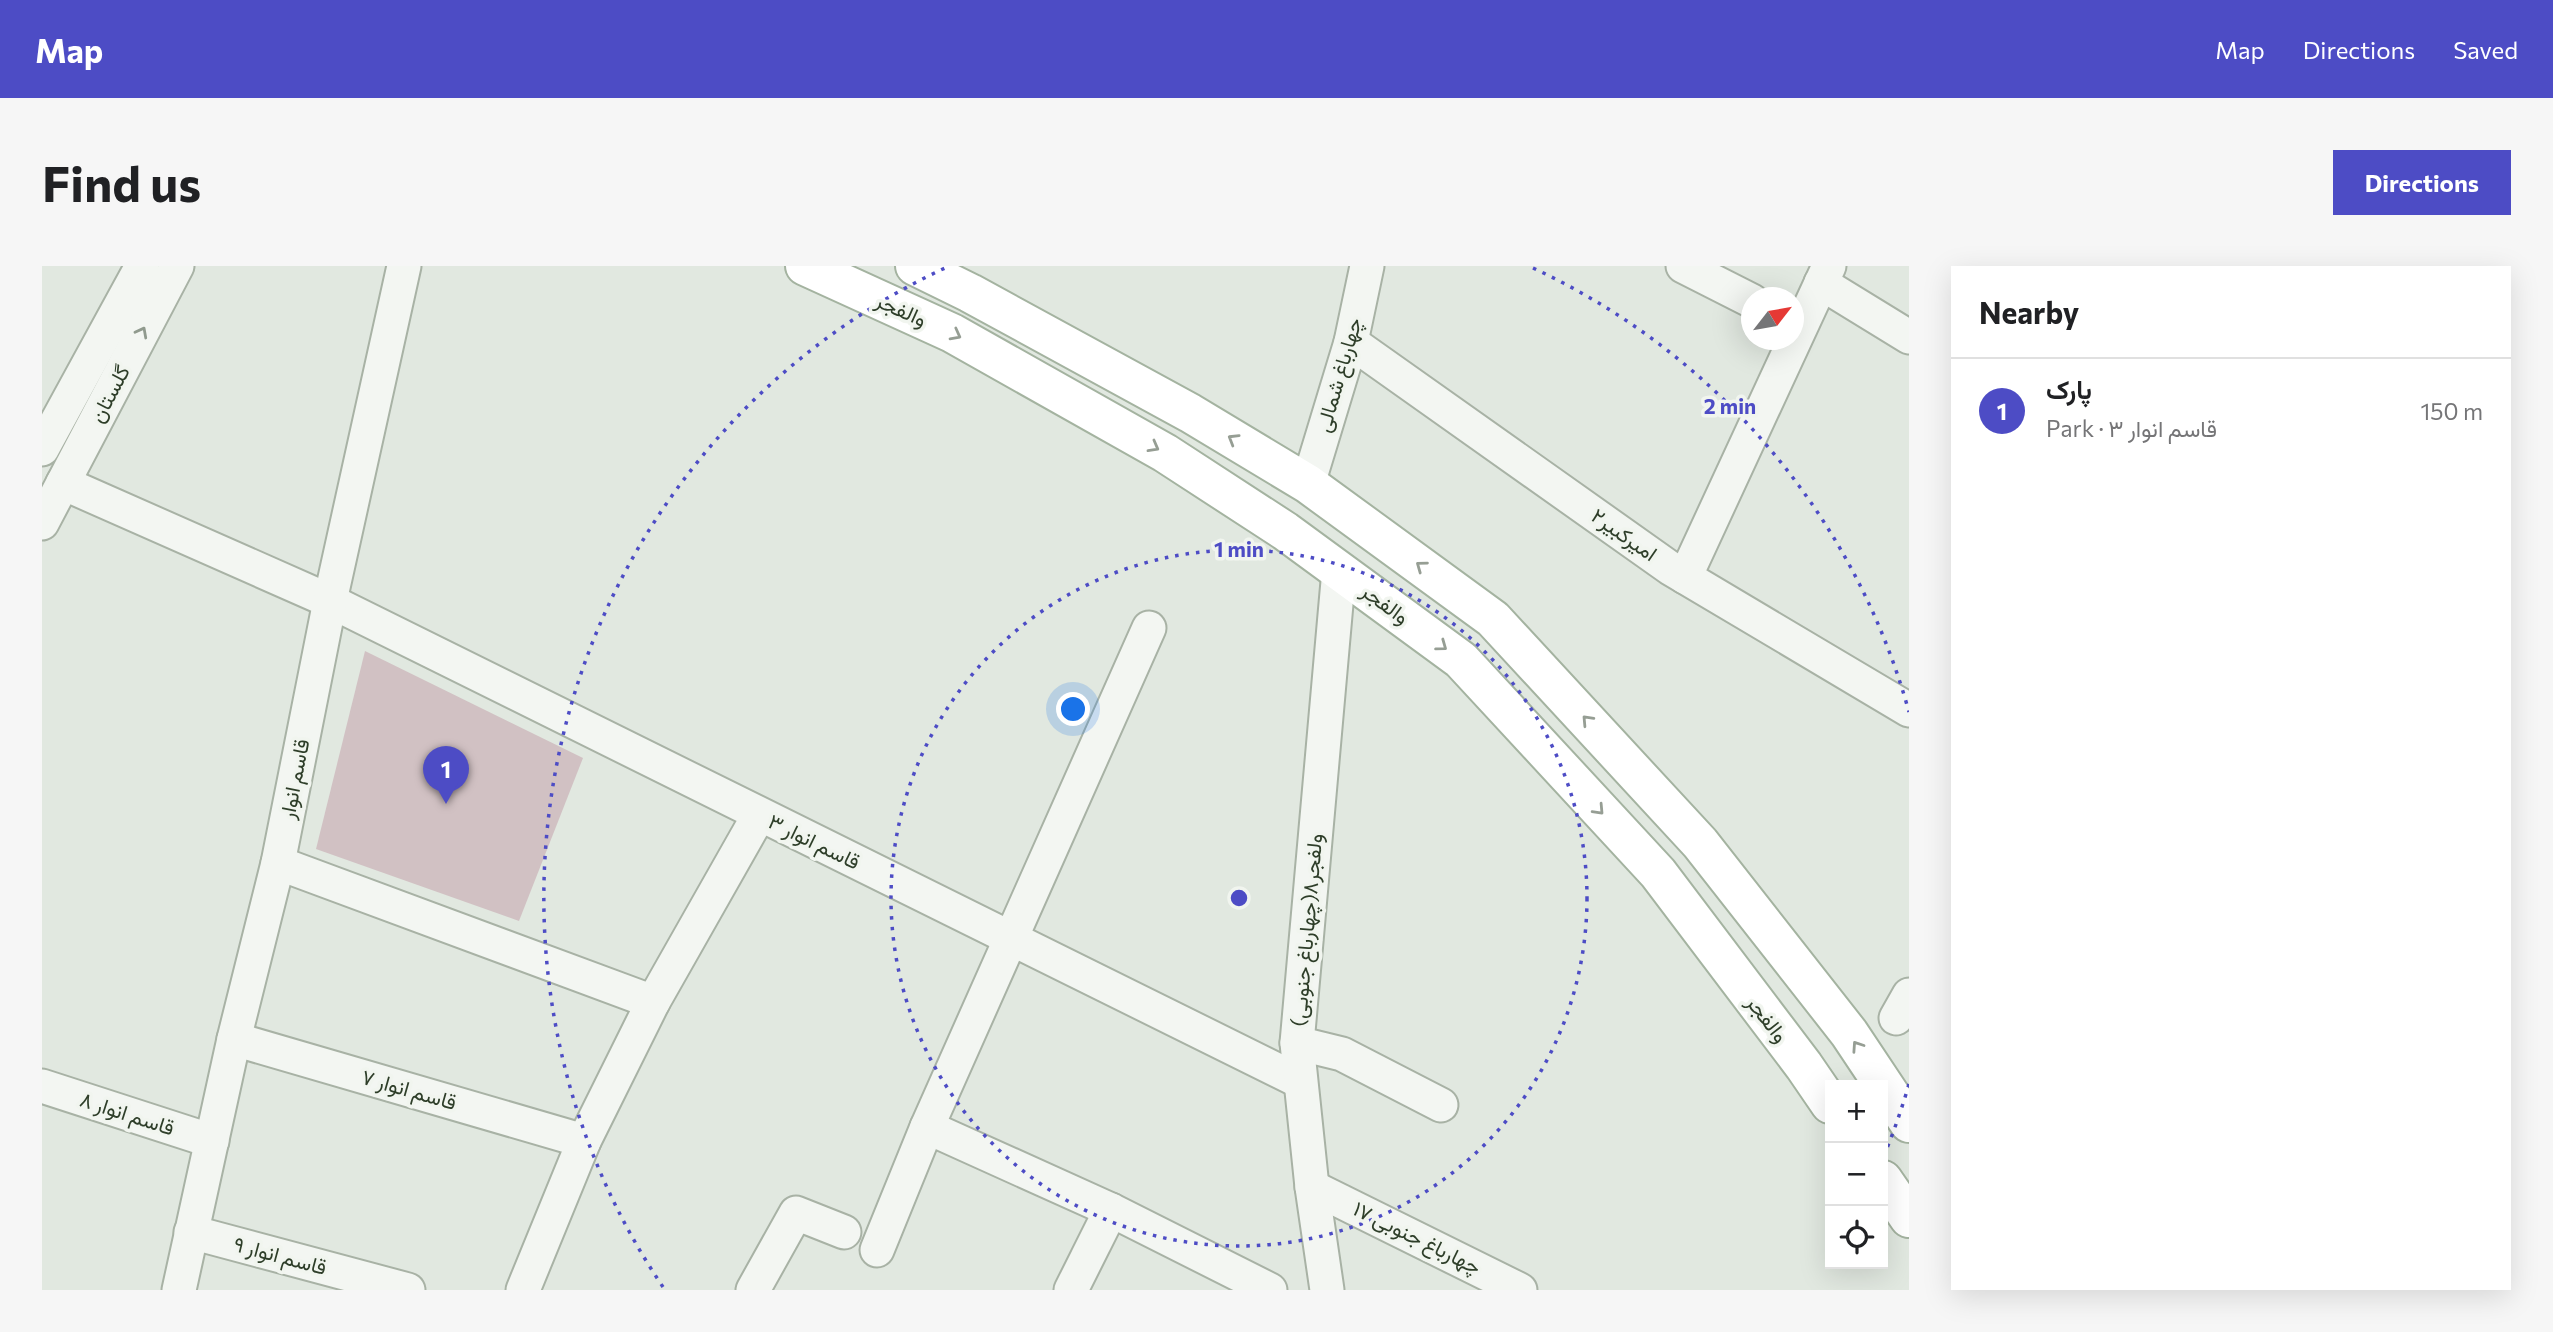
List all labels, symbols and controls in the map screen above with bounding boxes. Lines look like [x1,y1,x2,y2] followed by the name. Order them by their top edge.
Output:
[35,29,103,70] text: Map
[2215,35,2265,64] text: Map
[2303,35,2415,64] text: Directions
[2453,35,2518,64] text: Saved
[2333,150,2511,215] button: Directions
[42,152,201,212] text: Find us
[871,286,931,333] street label: والفجر
[1741,287,1804,350] north arrow
[1979,293,2079,330] text: Nearby
[1309,314,1369,436] street label: چهارباغ شمالی
[134,327,148,340] one-way arrow
[949,327,961,341] one-way arrow
[83,360,135,427] street label: گلستان
[2046,373,2092,404] text: پارک
[1704,393,1756,418] text: 2 min
[1997,397,2007,425] text: 1
[2420,397,2483,425] text: 150 m
[2046,414,2217,442] text: Park · قاسم انوار ۳
[1227,434,1240,447] one-way arrow
[1147,439,1160,452] one-way arrow
[1586,502,1663,567] street label: امیرکبیر۲
[1214,536,1264,561] text: 1 min
[1416,562,1429,575] one-way arrow
[1355,576,1415,630] street label: والفجر
[1434,638,1447,650] one-way arrow
[1056,692,1090,726] your location
[1583,715,1595,728] one-way arrow
[273,736,316,823] street label: قاسم انوار
[423,746,469,804] pin: 1
[1591,802,1603,815] one-way arrow
[763,808,865,876] street label: قاسم انوار ۳
[1285,832,1329,1028] street label: ولفجر۸(چهارباغ جنوبی)
[1227,886,1251,910] centre of rings
[1740,989,1794,1048] street label: والفجر
[1853,1041,1865,1054] one-way arrow
[358,1063,460,1117] street label: قاسم انوار ۷
[1825,1080,1888,1269] map controls
[1825,1080,1888,1143] button: +
[76,1086,178,1142] street label: قاسم انوار ۸
[1825,1143,1888,1206] button: −
[1348,1195,1486,1281] street label: چهارباغ جنوبی ۱۷
[1825,1206,1888,1269] button: locate
[230,1230,330,1282] street label: قاسم انوار ۹

